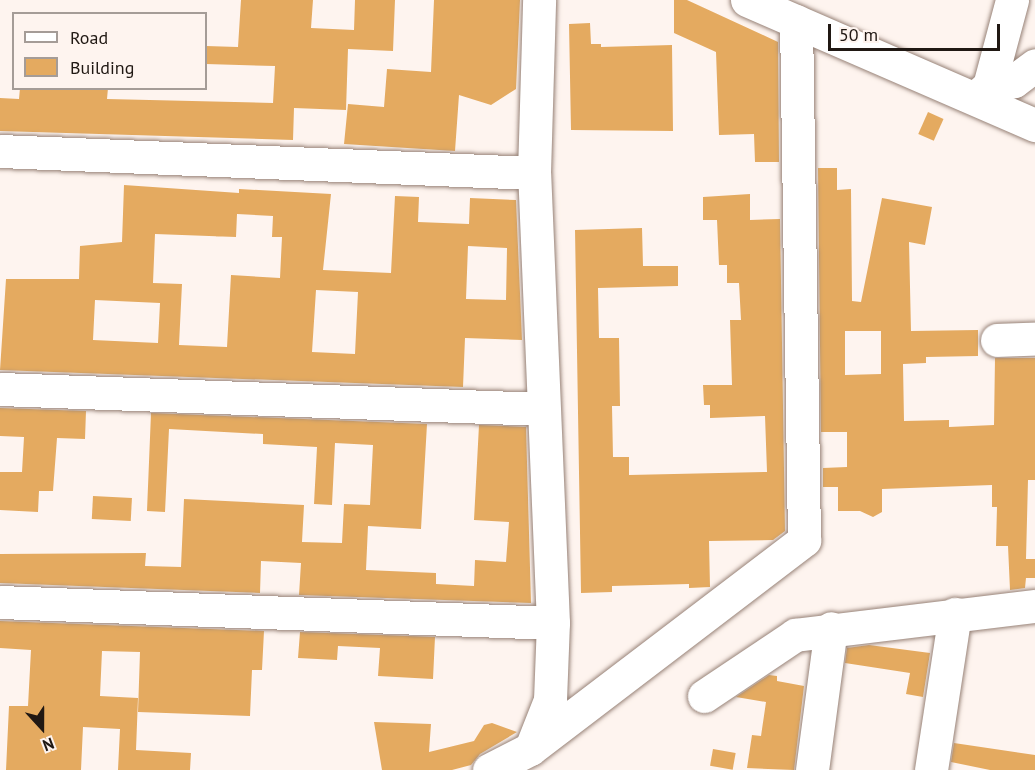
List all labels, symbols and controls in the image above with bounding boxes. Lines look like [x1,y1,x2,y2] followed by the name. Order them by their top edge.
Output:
[12,12,207,90] legend
[831,12,1004,50] scale bar
[839,23,878,46] text: 50 m
[70,26,108,49] text: Road
[70,56,134,79] text: Building
[12,698,72,758] north arrow
[40,734,57,756] text: N

